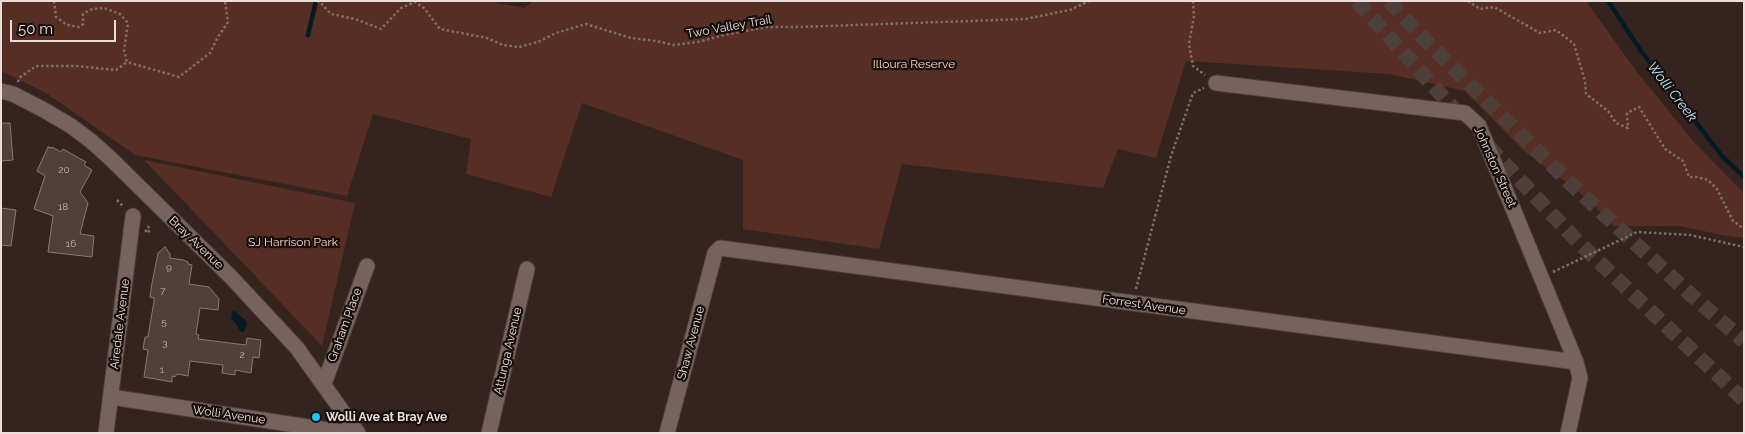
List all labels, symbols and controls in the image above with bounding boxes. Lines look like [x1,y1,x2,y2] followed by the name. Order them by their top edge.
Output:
[12,10,119,42] scale bar
[685,12,773,42] street label: Two Valley Trail
[18,20,53,38] text: 50 m
[873,57,955,71] park label: Illoura Reserve
[1643,59,1701,125] water label: Wolli Creek
[1471,124,1519,210] street label: Johnston Street
[58,164,70,176] house number: 20
[58,201,68,213] house number: 18
[166,213,226,273] street label: Bray Avenue
[248,235,338,249] park label: SJ Harrison Park
[66,238,76,250] house number: 16
[166,261,172,273] house number: 9
[107,278,133,370] street label: Airedale Avenue
[160,285,166,297] house number: 7
[325,286,365,364] street label: Graham Place
[1101,292,1187,318] street label: Forrest Avenue
[674,305,708,381] street label: Shaw Avenue
[491,306,525,396] street label: Attunga Avenue
[161,316,167,328] house number: 5
[162,337,168,349] house number: 3
[239,349,245,361] house number: 2
[160,364,164,376] house number: 1
[192,403,266,427] street label: Wolli Avenue
[326,410,447,424] place label: Wolli Ave at Bray Ave
[310,411,322,423] marker: Wolli Ave at Bray Ave

